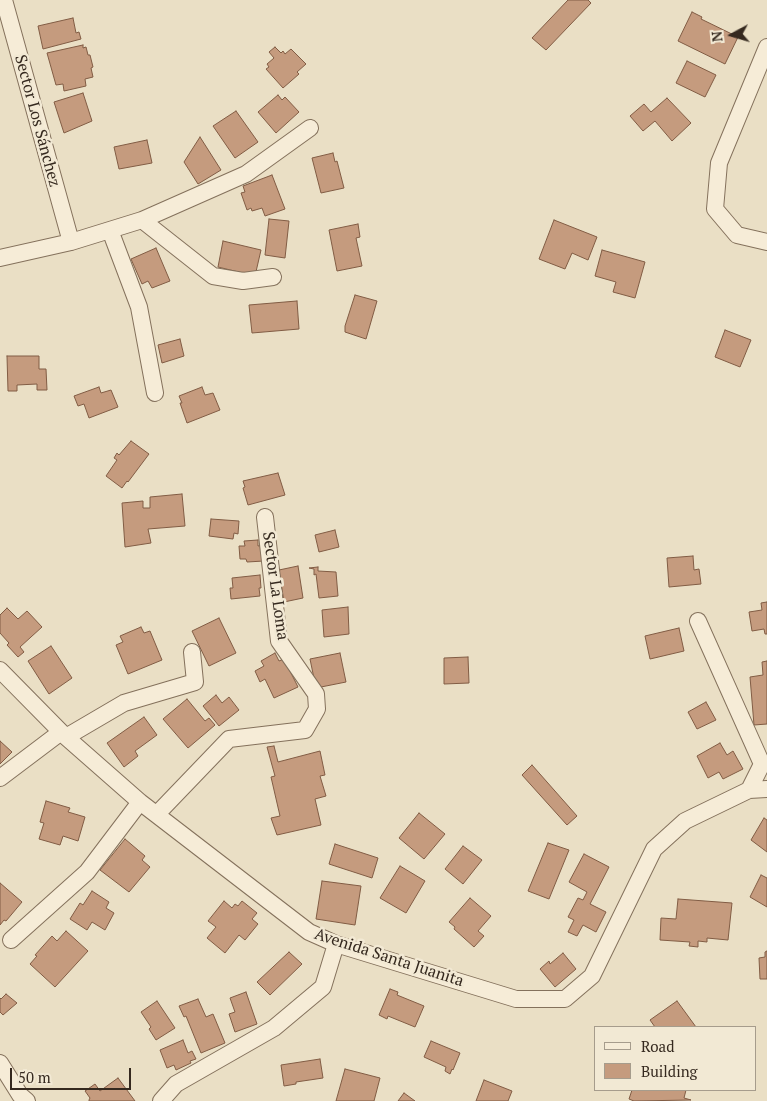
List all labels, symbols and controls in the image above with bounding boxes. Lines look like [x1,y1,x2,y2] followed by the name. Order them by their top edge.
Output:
[707,10,757,60] north arrow
[707,30,727,43] text: N
[10,53,64,189] street label: Sector Los Sánchez
[258,531,292,641] street label: Sector La Loma
[312,925,466,991] street label: Avenida Santa Juanita
[594,1026,757,1091] legend
[641,1036,674,1056] text: Road
[12,1058,134,1090] scale bar
[641,1061,698,1081] text: Building
[18,1067,51,1087] text: 50 m

